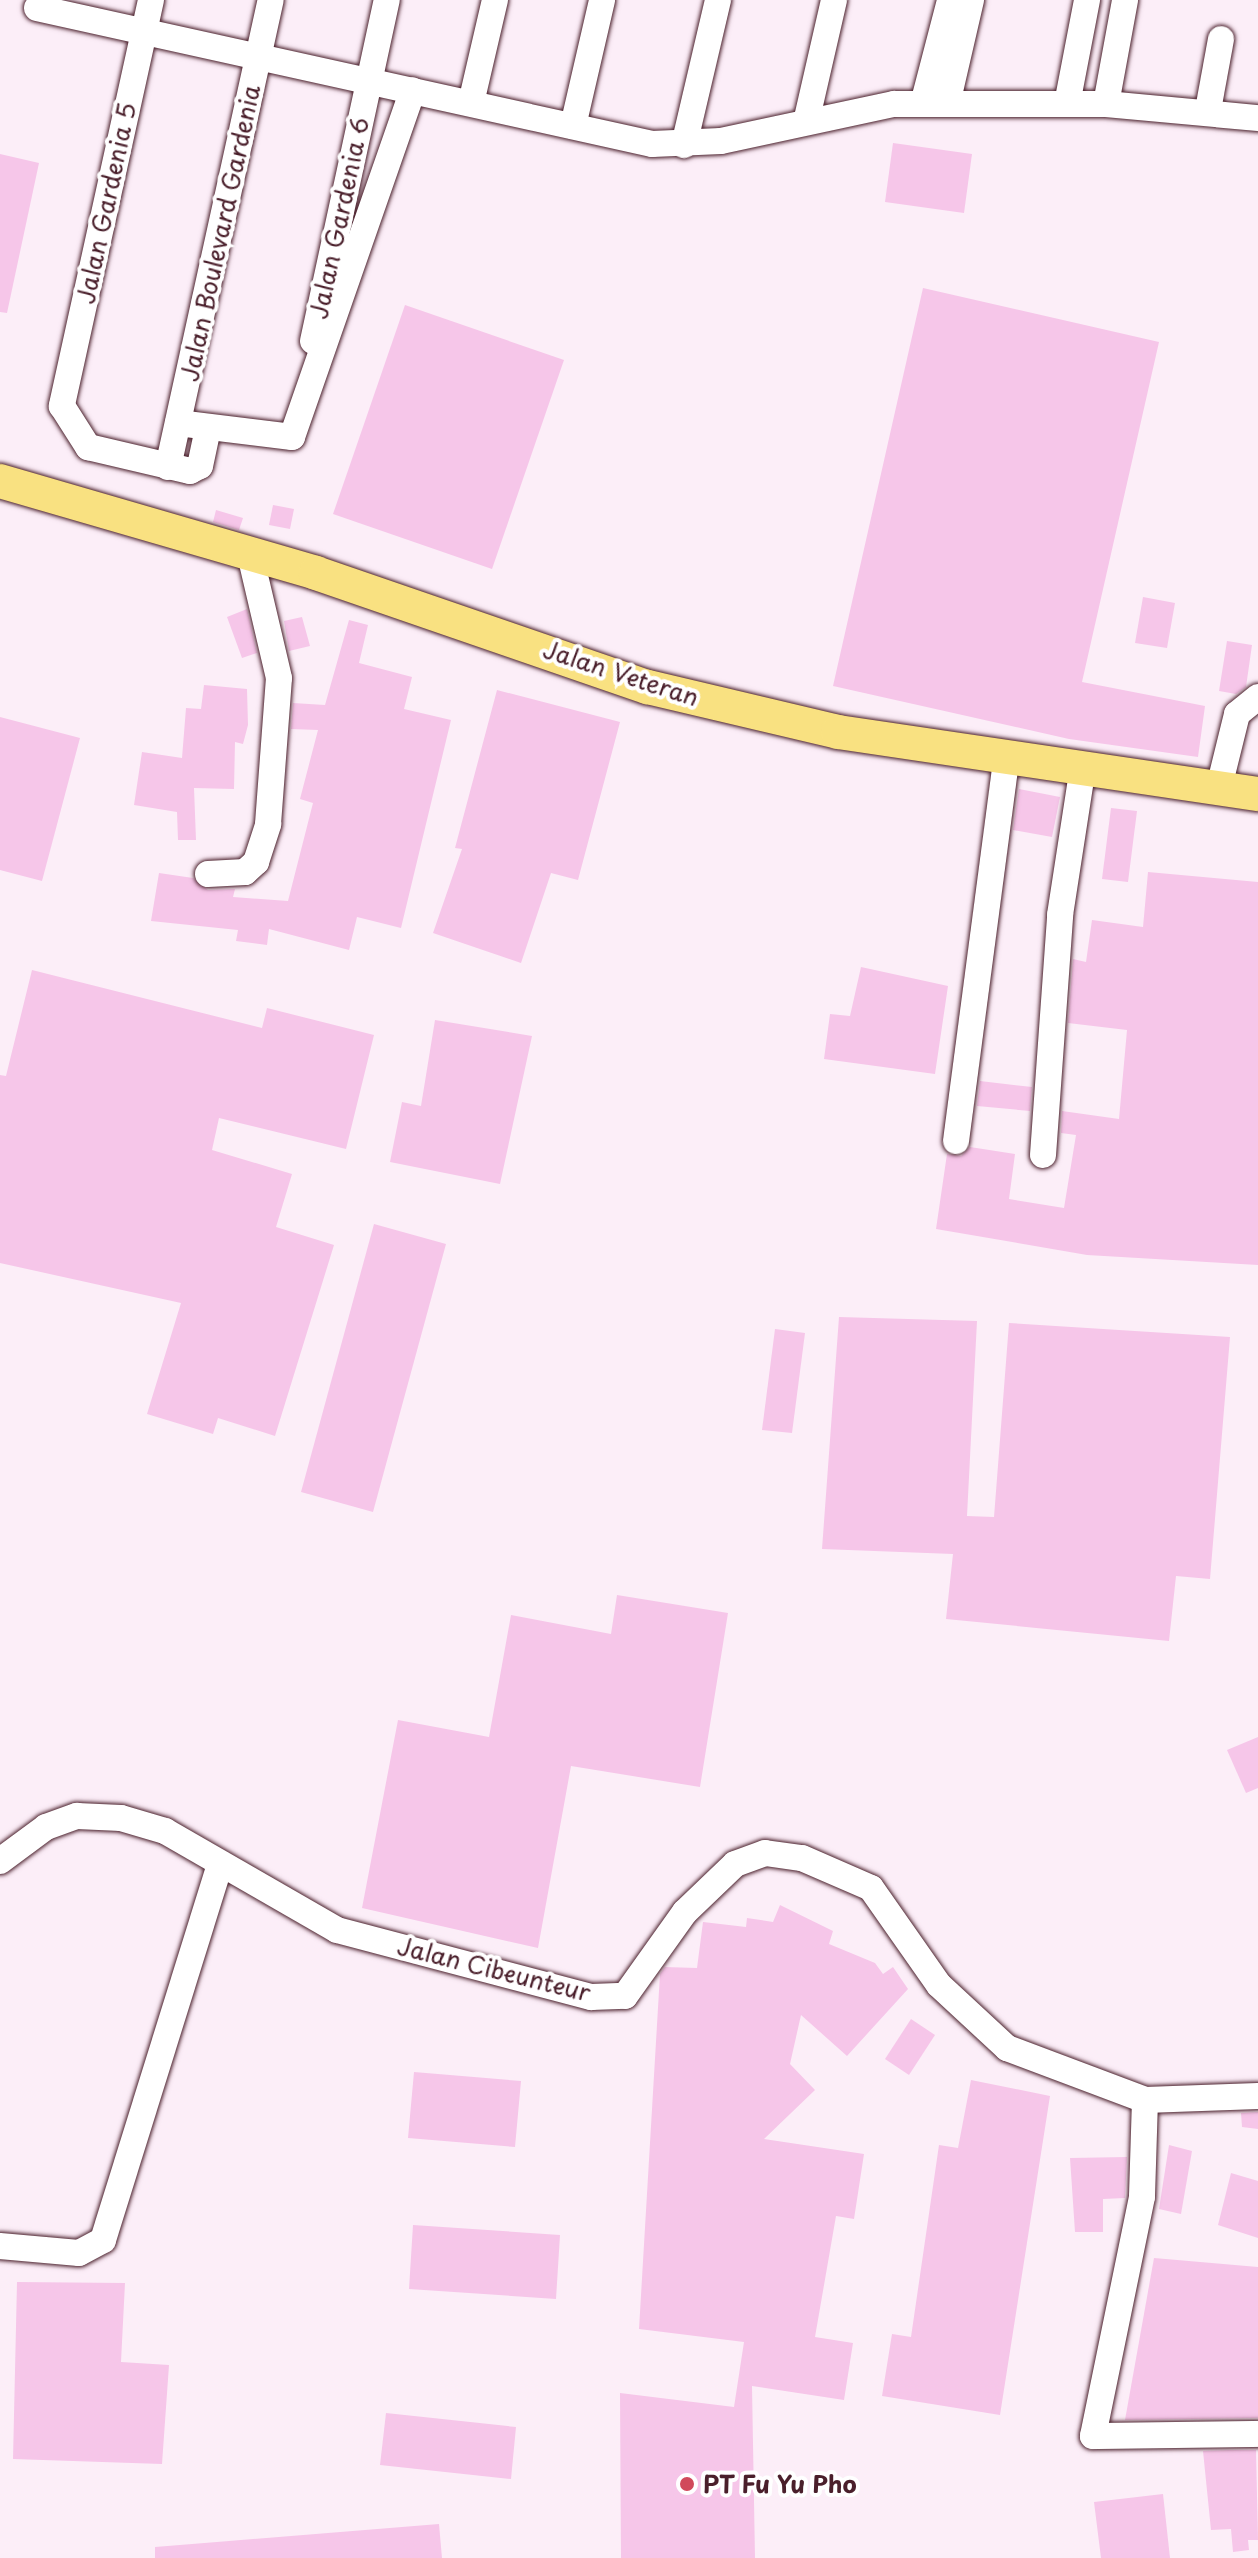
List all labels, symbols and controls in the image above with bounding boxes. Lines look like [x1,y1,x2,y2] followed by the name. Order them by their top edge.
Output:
[175,83,265,383] street label: Jalan Boulevard Gardenia
[71,101,141,305] street label: Jalan Gardenia 5
[304,115,374,321] street label: Jalan Gardenia 6
[540,634,702,712] street label: Jalan Veteran
[394,1931,594,2007] street label: Jalan Cibeunteur
[703,2470,858,2498] place label: PT Fu Yu Pho
[678,2475,696,2493] marker: PT Fu Yu Pho

